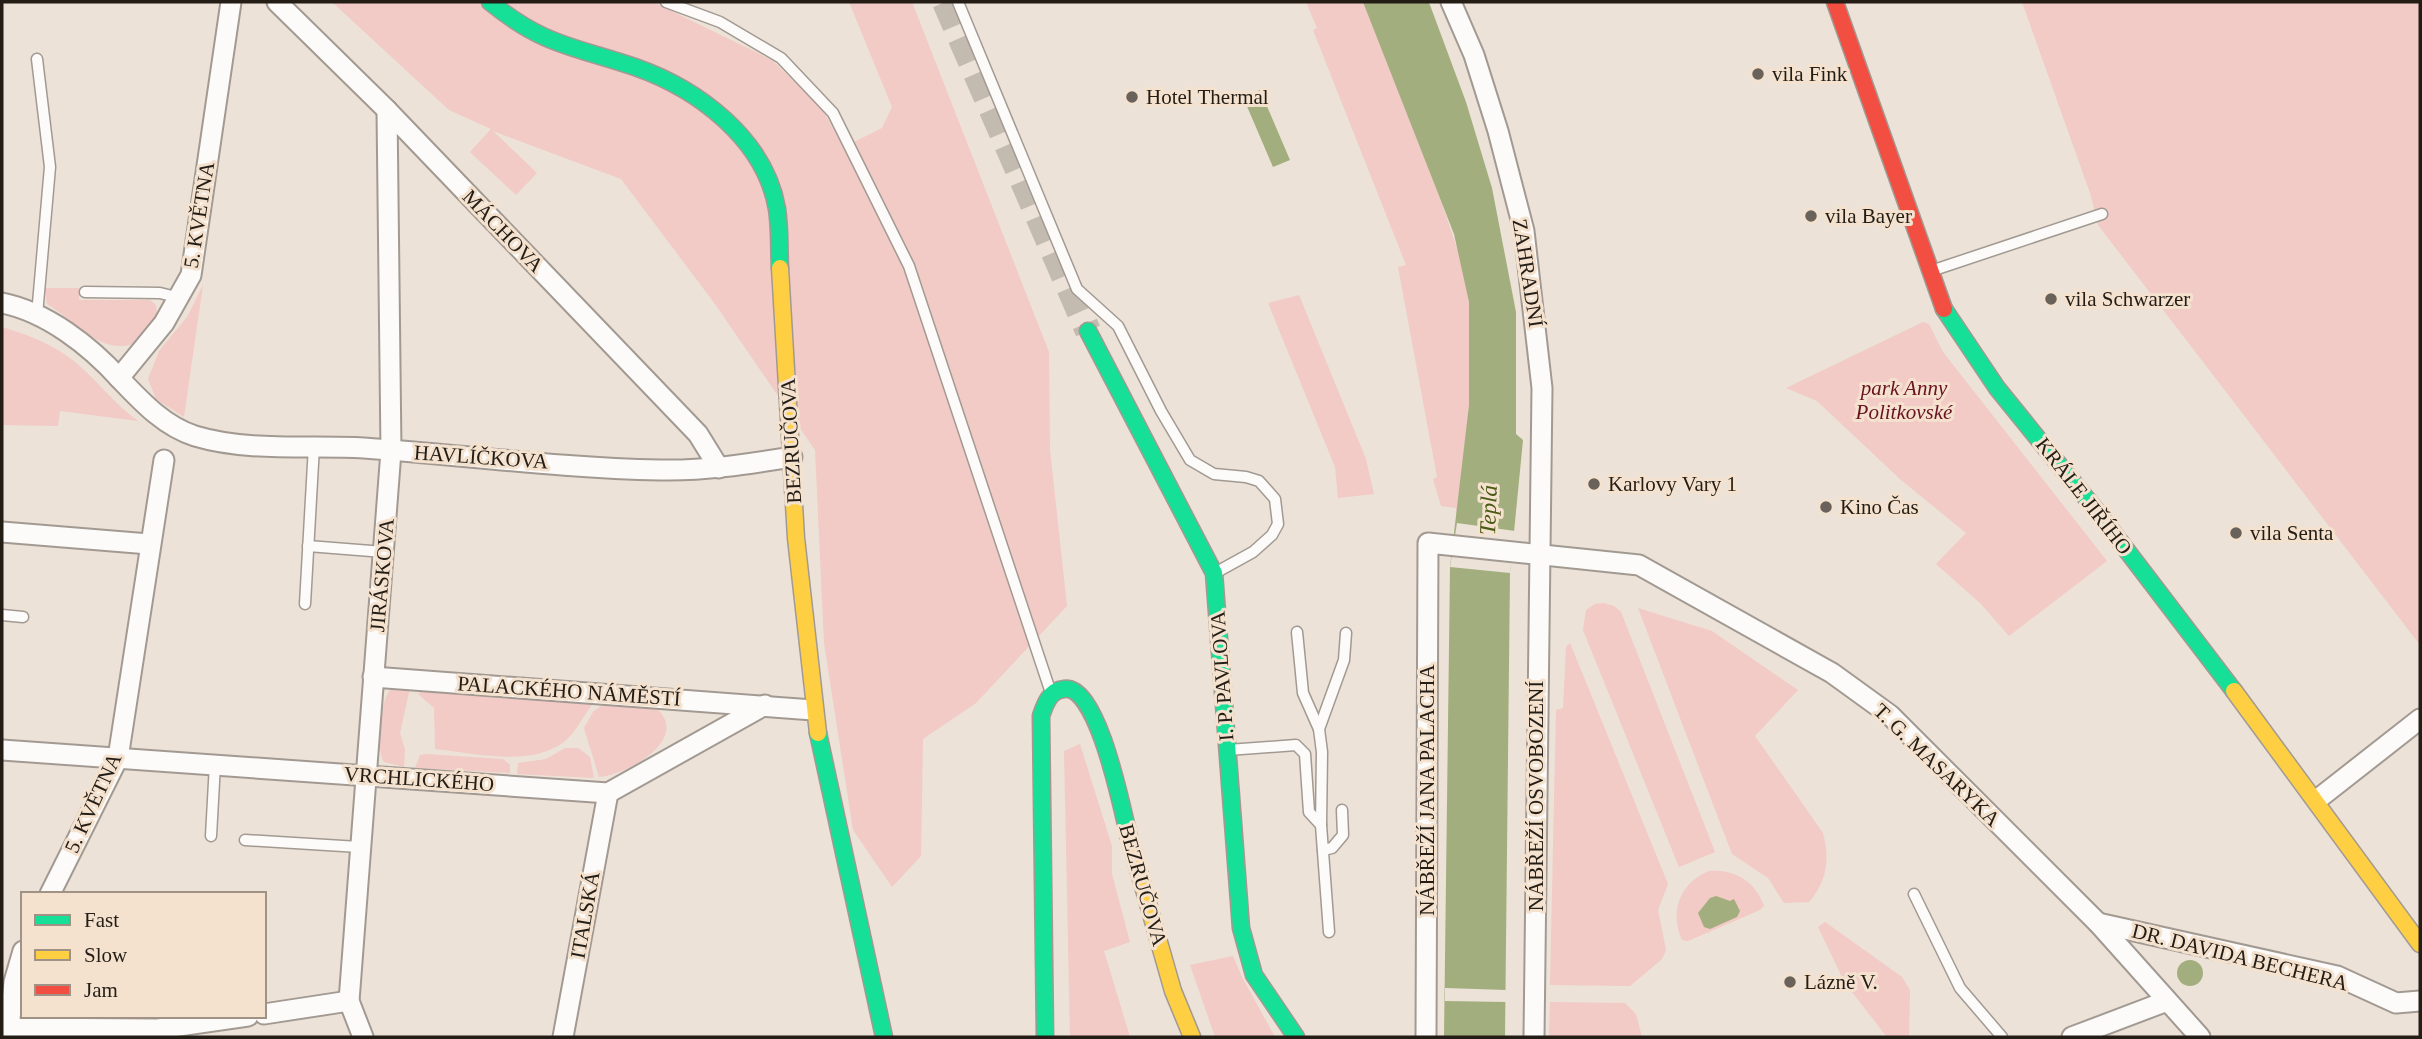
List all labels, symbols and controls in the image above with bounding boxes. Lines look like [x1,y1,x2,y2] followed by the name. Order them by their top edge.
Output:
[1772,62,1848,86] place label: vila Fink
[1750,66,1766,82] marker: vila Fink
[1146,85,1269,109] place label: Hotel Thermal
[1124,89,1140,105] marker: Hotel Thermal
[179,159,219,270] street label: 5. KVĚTNA
[458,185,549,278] street label: MÁCHOVA
[1825,204,1912,228] place label: vila Bayer
[1803,208,1819,224] marker: vila Bayer
[1508,217,1548,329] street label: ZAHRADNÍ
[2065,287,2190,311] place label: vila Schwarzer
[2043,291,2059,307] marker: vila Schwarzer
[1855,376,1954,424] park label: park Anny Politkovské
[776,377,806,504] street label: BEZRUČOVA
[2031,433,2137,559] street label: KRÁLE JIŘÍHO
[413,440,550,474] street label: HAVLÍČKOVA
[1608,472,1737,496] place label: Karlovy Vary 1
[1586,476,1602,492] marker: Karlovy Vary 1
[1475,484,1502,536] water label: Teplá
[1840,495,1919,519] place label: Kino Čas
[1818,499,1834,515] marker: Kino Čas
[365,516,399,633] street label: JIRÁSKOVA
[2250,521,2334,545] place label: vila Senta
[2228,525,2244,541] marker: vila Senta
[1205,609,1239,742] street label: I. P. PAVLOVA
[1415,664,1439,916] street label: NÁBŘEŽÍ JANA PALACHA
[457,671,681,711] street label: PALACKÉHO NÁMĚSTÍ
[1524,681,1548,911] street label: NÁBŘEŽÍ OSVOBOZENÍ
[1869,699,2006,832] street label: T. G. MASARYKA
[59,749,127,857] street label: 5. KVĚTNA
[343,762,495,796] street label: VRCHLICKÉHO
[1114,821,1172,949] street label: BEZRUČOVA
[566,869,605,960] street label: ITALSKÁ
[21,892,266,1018] legend
[84,908,119,932] text: Fast
[2129,919,2351,996] street label: DR. DAVIDA BECHERA
[84,943,128,967] text: Slow
[1804,970,1878,994] place label: Lázně V.
[1782,974,1798,990] marker: Lázně V.
[84,978,118,1002] text: Jam

